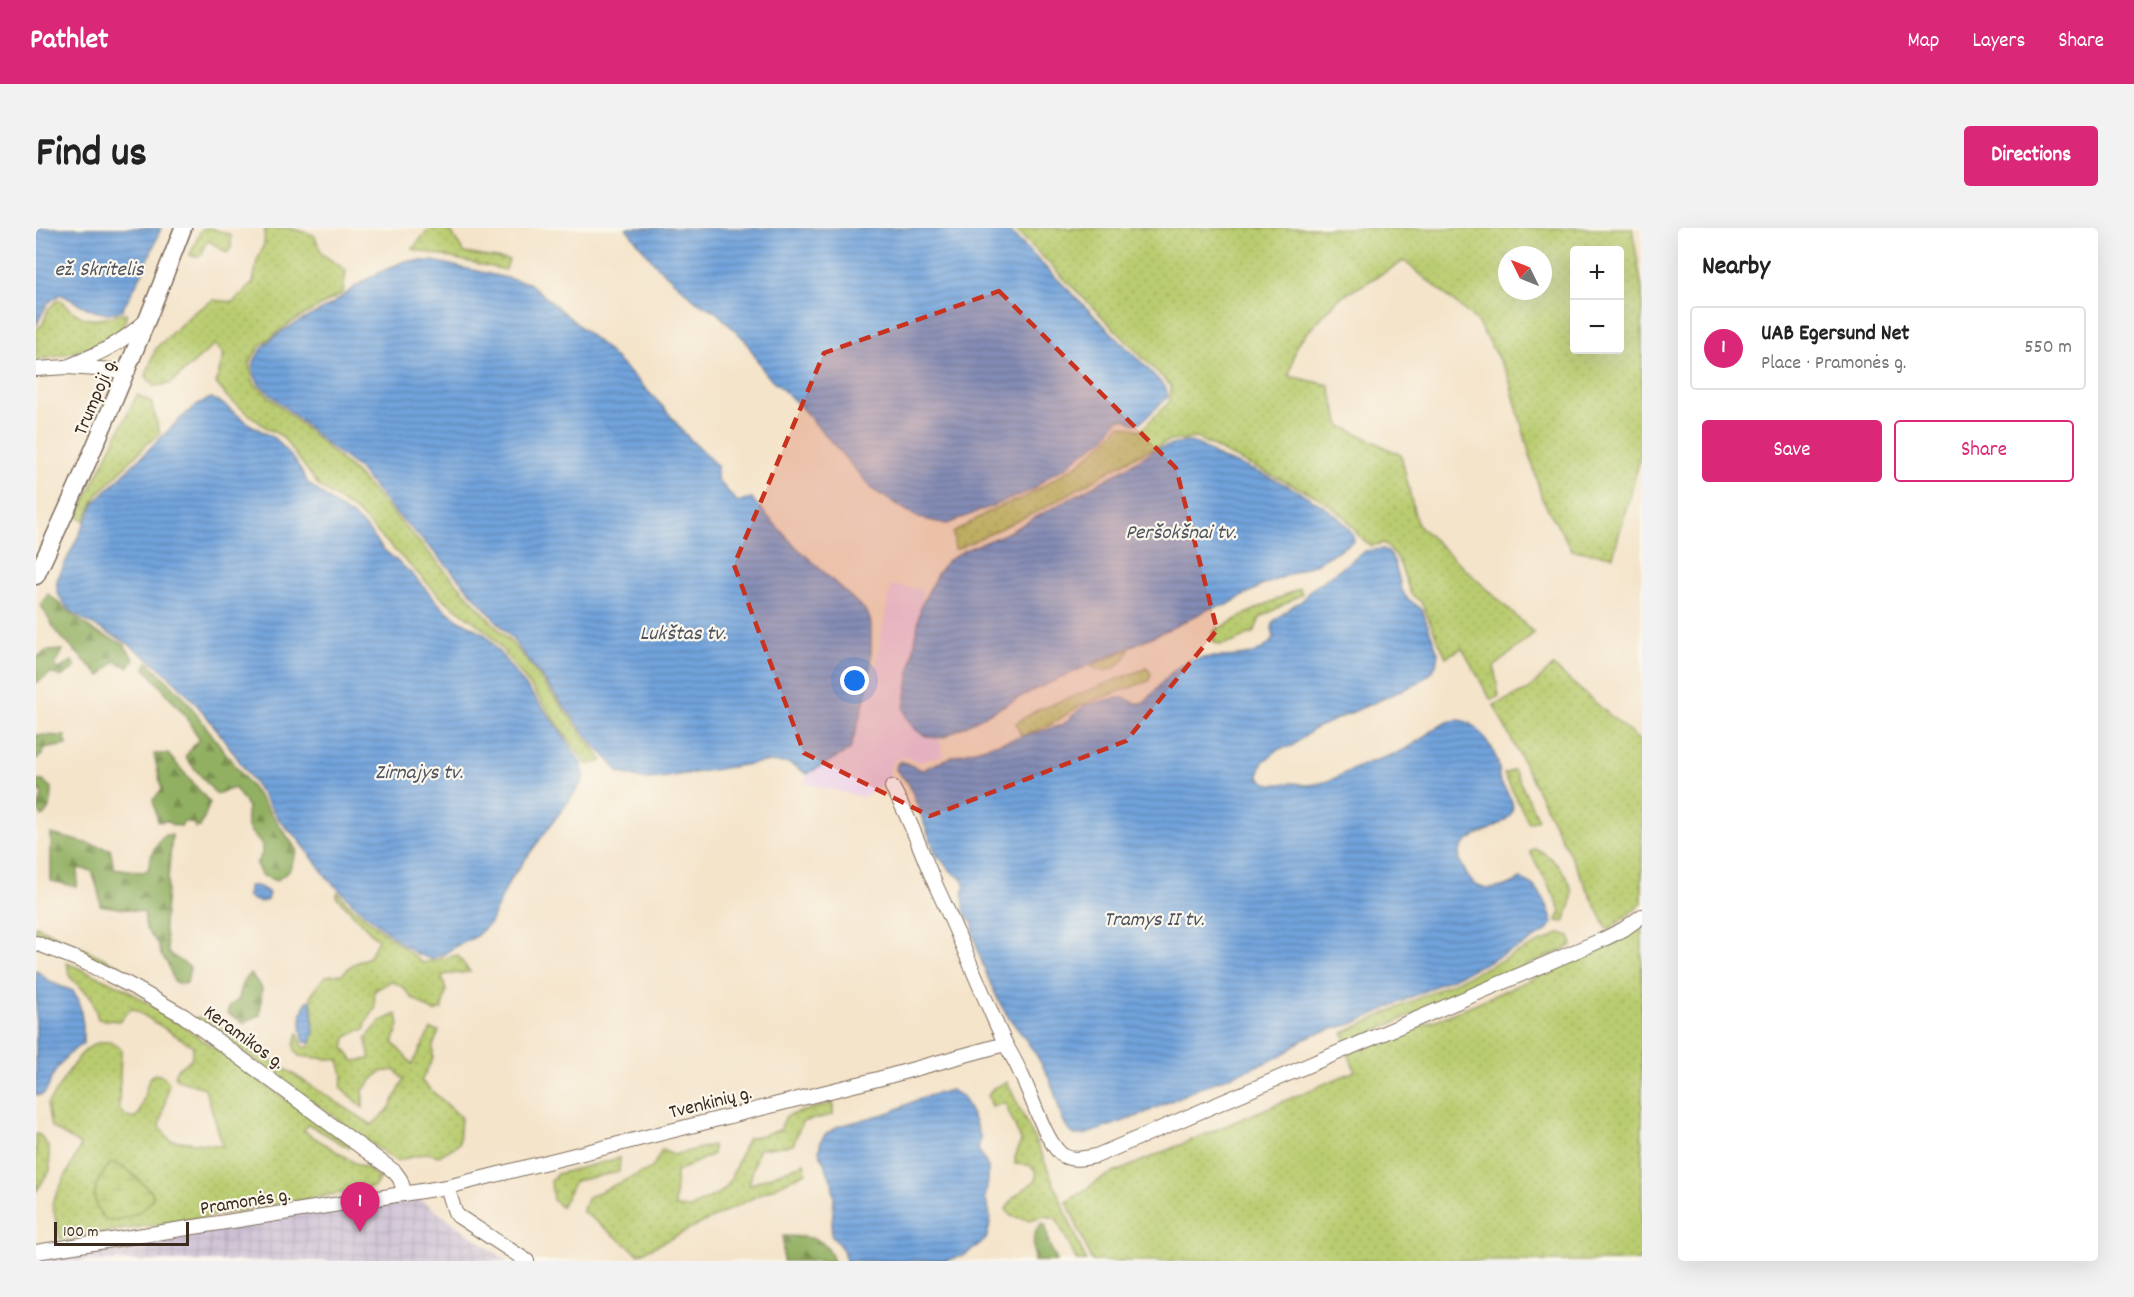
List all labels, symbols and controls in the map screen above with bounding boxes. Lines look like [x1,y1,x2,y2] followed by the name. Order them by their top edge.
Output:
[30,22,108,62] text: Pathlet
[1908,27,1939,57] text: Map
[1972,27,2025,57] text: Layers
[2058,27,2104,57] text: Share
[36,126,147,186] text: Find us
[1964,126,2098,186] button: Directions
[1498,246,1552,300] north arrow
[1570,246,1624,354] map controls
[1570,246,1624,300] button: +
[1702,249,1770,286] text: Nearby
[55,256,145,286] water label: ež. Skritelis
[1570,300,1624,354] button: −
[1761,319,1909,350] text: UAB Egersund Net
[1721,334,1726,362] text: 1
[2024,334,2072,362] text: 550 m
[1761,350,1906,378] text: Place · Pramonės g.
[68,354,126,440] street label: Trumpoji g.
[1702,420,1882,482] button: Save
[1894,420,2074,482] button: Share
[1126,519,1236,549] water label: Peršokšnai tv.
[640,620,726,650] water label: Lukštas tv.
[840,666,869,695] your location
[375,759,463,789] water label: Zirnajys tv.
[1104,906,1204,936] water label: Tramys II tv.
[197,999,290,1078] street label: Keramikos g.
[666,1080,755,1128] street label: Tvenkinių g.
[198,1182,293,1224] street label: Pramonės g.
[340,1182,380,1232] pin: 1
[54,1219,189,1246] scale bar
[63,1221,99,1244] text: 100 m

